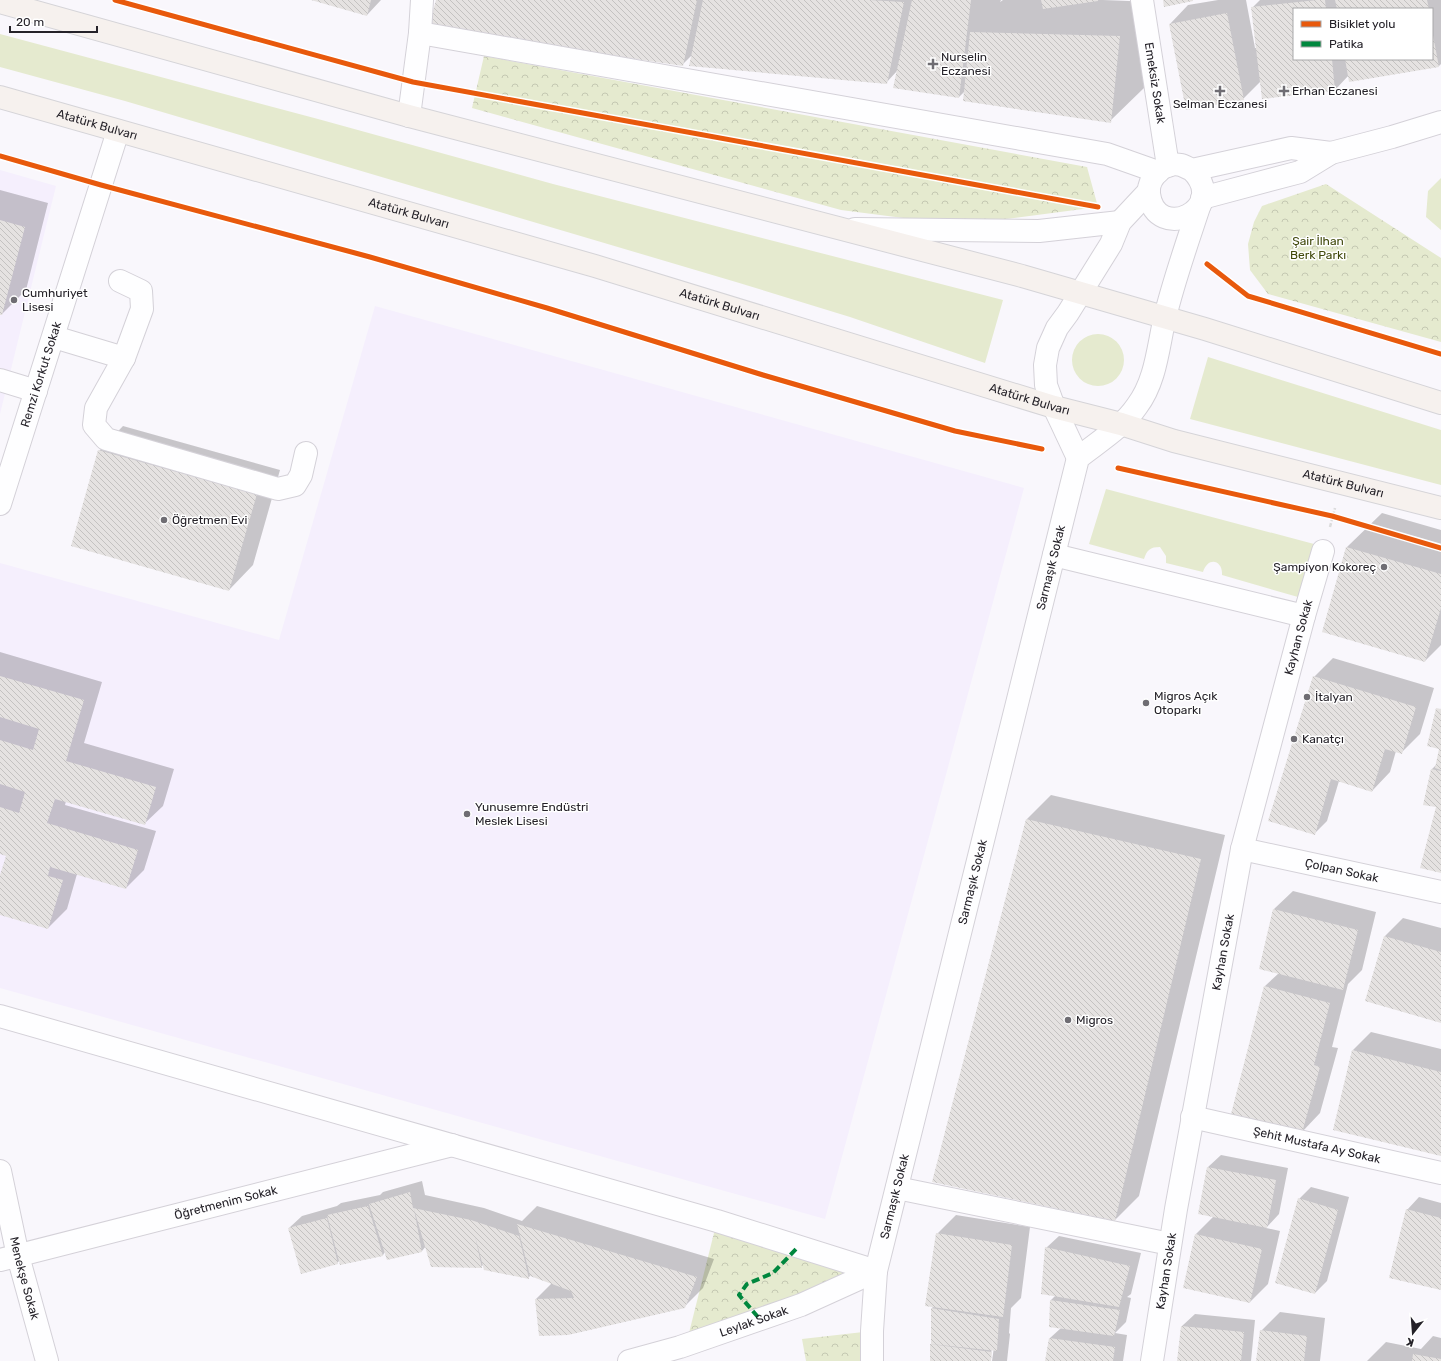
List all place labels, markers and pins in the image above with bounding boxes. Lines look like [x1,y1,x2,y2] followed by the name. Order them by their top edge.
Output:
[941,50,991,78] place label: Nurselin Eczanesi
[928,59,938,69] marker: Nurselin Eczanesi
[1292,84,1378,98] place label: Erhan Eczanesi
[1215,86,1225,96] marker: Selman Eczanesi
[1279,86,1289,96] marker: Erhan Eczanesi
[1173,97,1267,111] place label: Selman Eczanesi
[22,286,88,314] place label: Cumhuriyet Lisesi
[9,295,19,305] marker: Cumhuriyet Lisesi
[172,513,247,527] place label: Öğretmen Evi
[159,515,169,525] marker: Öğretmen Evi
[1273,560,1376,574] place label: Şampiyon Kokoreç
[1379,562,1389,572] marker: Şampiyon Kokoreç
[1154,689,1218,717] place label: Migros Açık Otoparkı
[1315,690,1353,704] place label: İtalyan
[1302,692,1312,702] marker: İtalyan
[1141,698,1151,708] marker: Migros Açık Otoparkı
[1302,732,1344,746] place label: Kanatçı
[1289,734,1299,744] marker: Kanatçı
[475,800,589,828] place label: Yunusemre Endüstri Meslek Lisesi
[462,809,472,819] marker: Yunusemre Endüstri Meslek Lisesi
[1076,1013,1113,1027] place label: Migros
[1063,1015,1073,1025] marker: Migros

